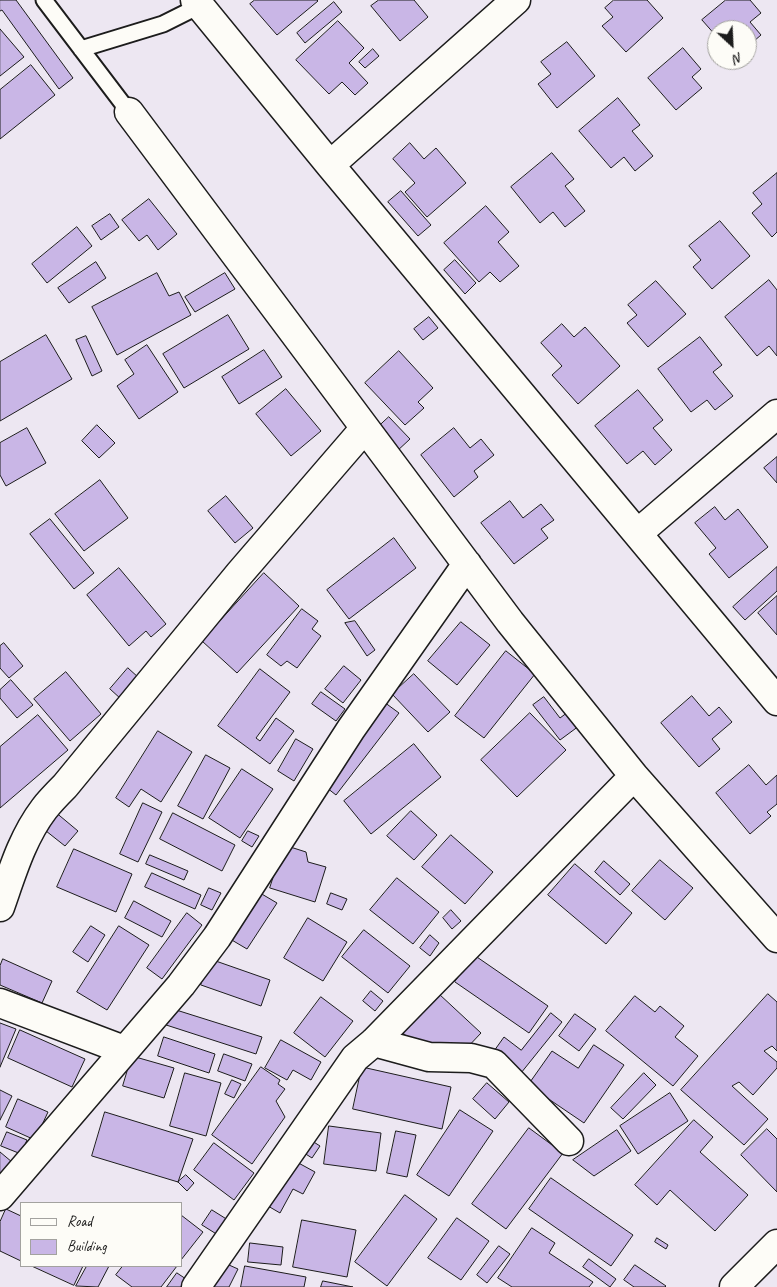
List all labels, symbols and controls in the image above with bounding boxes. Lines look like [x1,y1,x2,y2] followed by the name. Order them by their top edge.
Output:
[707,20,757,70] north arrow
[731,49,746,68] text: N
[20,1202,182,1267] legend
[67,1212,92,1231] text: Road
[67,1237,106,1256] text: Building

